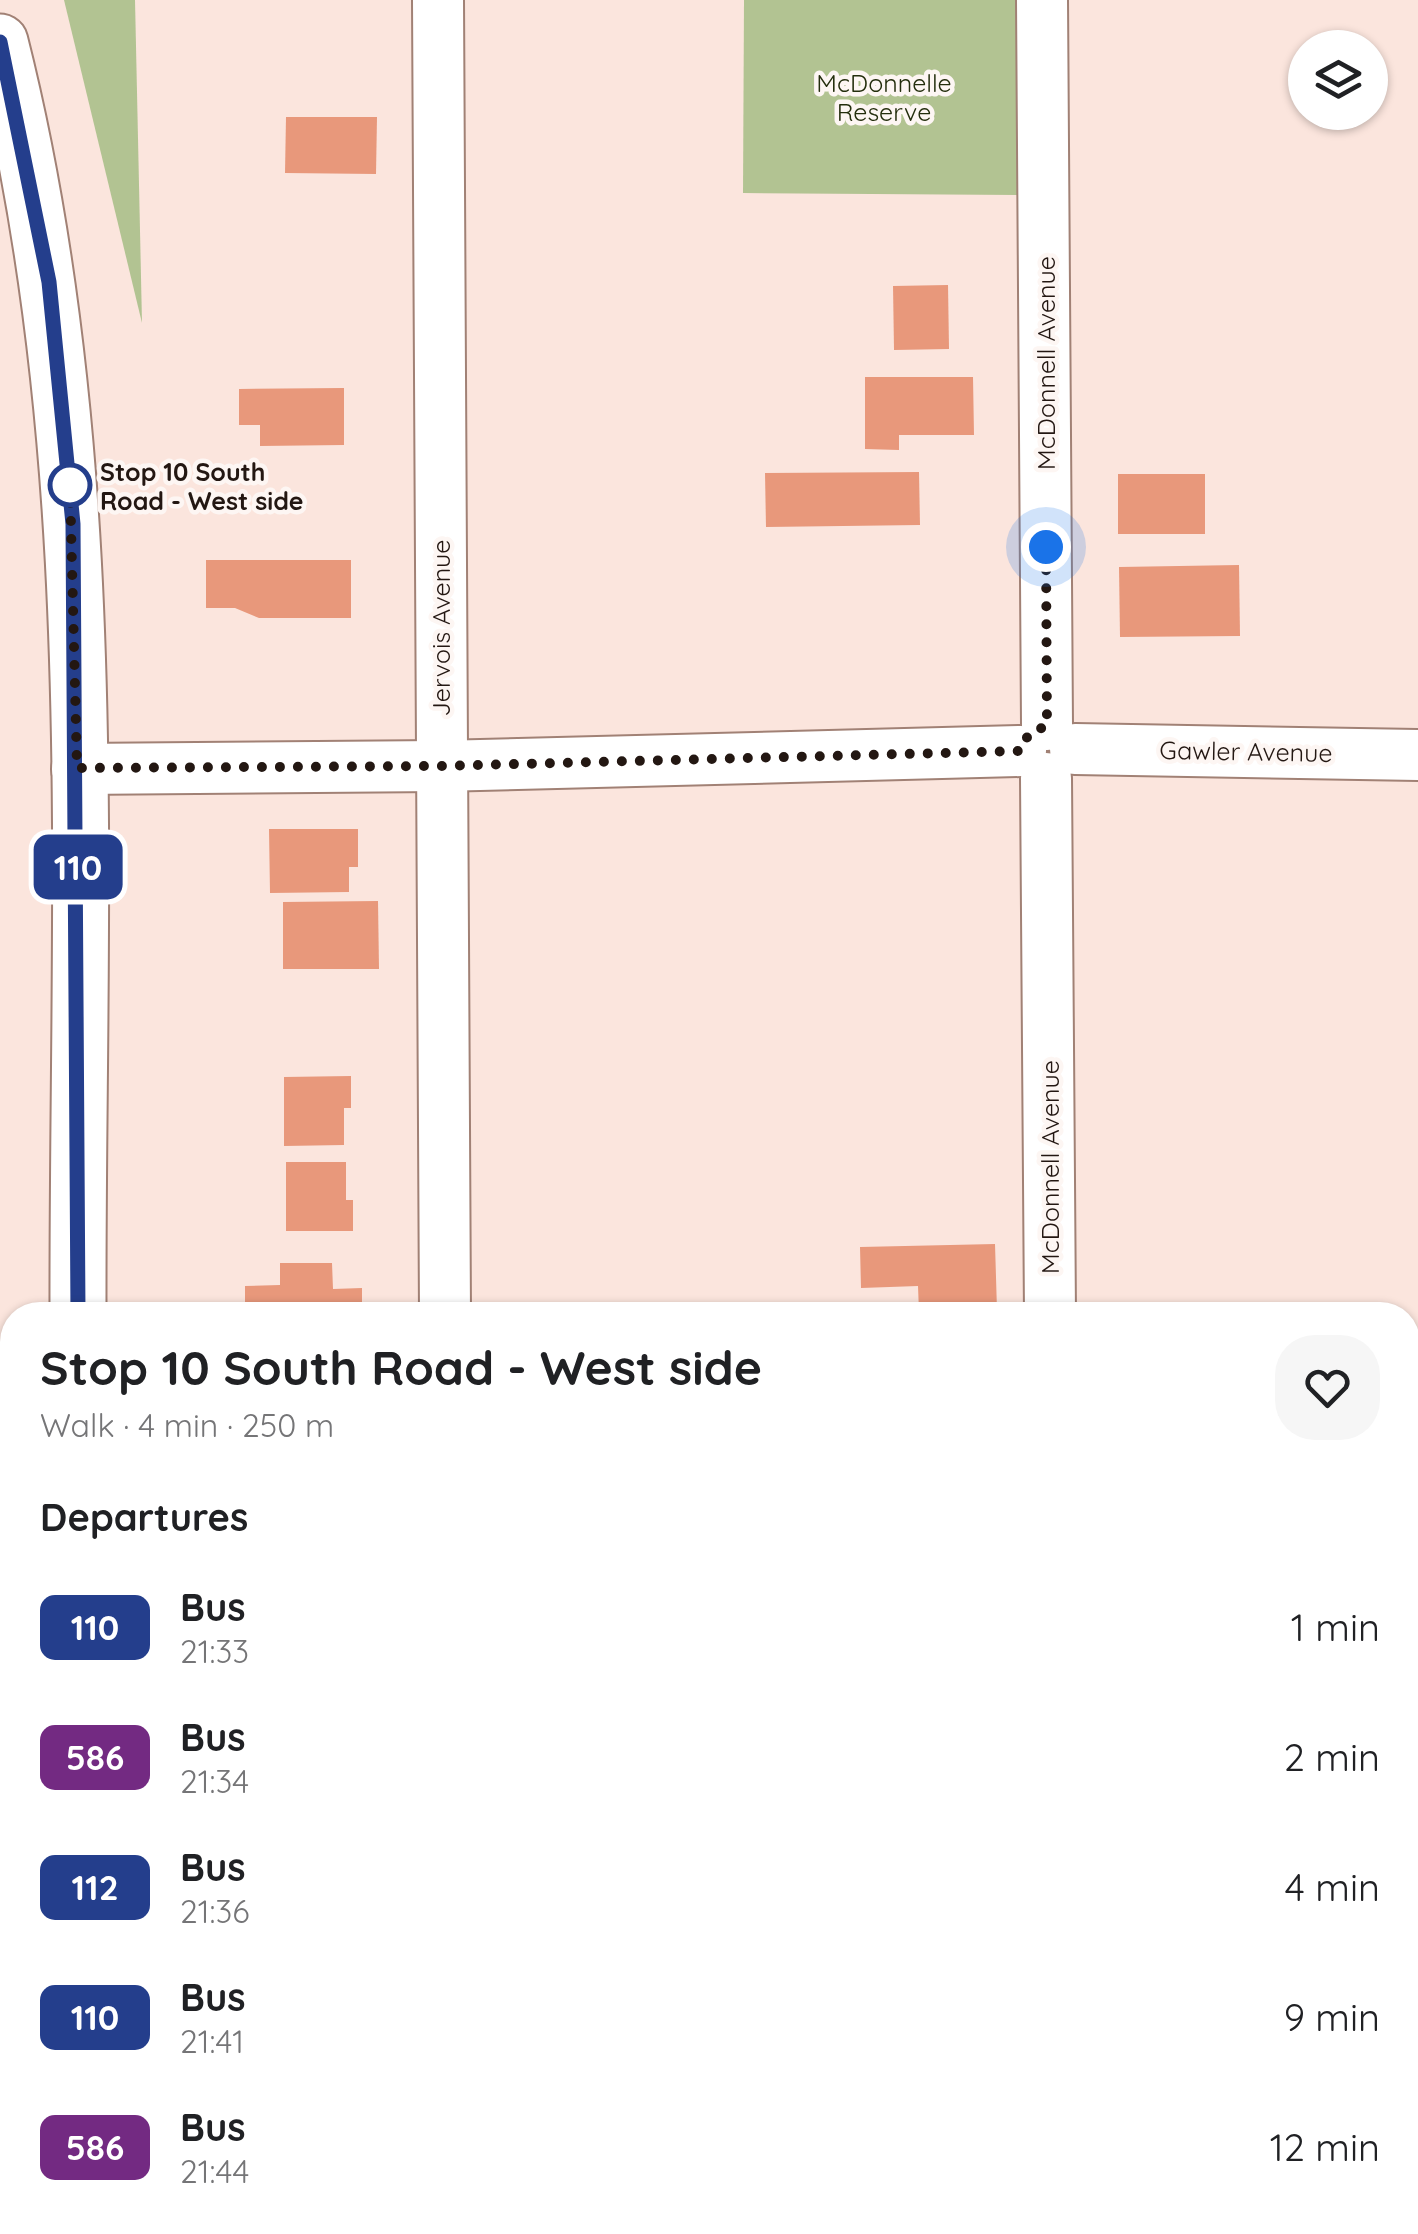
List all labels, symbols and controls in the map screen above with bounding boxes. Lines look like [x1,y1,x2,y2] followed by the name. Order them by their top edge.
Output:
[1288,30,1388,130] map controls
[1288,30,1388,130] button: layers
[816,67,952,127] park label: McDonnelle Reserve
[1030,256,1061,470] street label: McDonnell Avenue
[100,456,304,516] place label: Stop 10 South Road - West side
[49,464,91,506] marker: Stop 10 South Road - West side
[1021,522,1071,572] your location
[425,540,456,716] street label: Jervois Avenue
[1159,734,1333,768] street label: Gawler Avenue
[20,834,136,900] line badge: 110
[54,845,102,889] text: 110
[1034,1060,1065,1274] street label: McDonnell Avenue
[1275,1335,1380,1440] button: heart
[40,1337,762,1397] text: Stop 10 South Road - West side
[40,1405,334,1445] text: Walk · 4 min · 250 m
[40,1493,248,1541] text: Departures
[180,1583,246,1631] text: Bus
[1291,1603,1380,1651] text: 1 min
[71,1605,119,1649] text: 110
[180,1631,249,1671] text: 21:33
[180,1713,246,1761] text: Bus
[1284,1733,1380,1781] text: 2 min
[66,1735,124,1779] text: 586
[180,1761,249,1801] text: 21:34
[180,1843,246,1891] text: Bus
[1285,1863,1380,1911] text: 4 min
[71,1865,119,1909] text: 112
[180,1891,250,1931] text: 21:36
[180,1973,246,2021] text: Bus
[1284,1993,1380,2041] text: 9 min
[71,1995,119,2039] text: 110
[180,2021,244,2061] text: 21:41
[180,2103,246,2151] text: Bus
[1270,2123,1380,2171] text: 12 min
[66,2125,124,2169] text: 586
[180,2151,249,2191] text: 21:44

